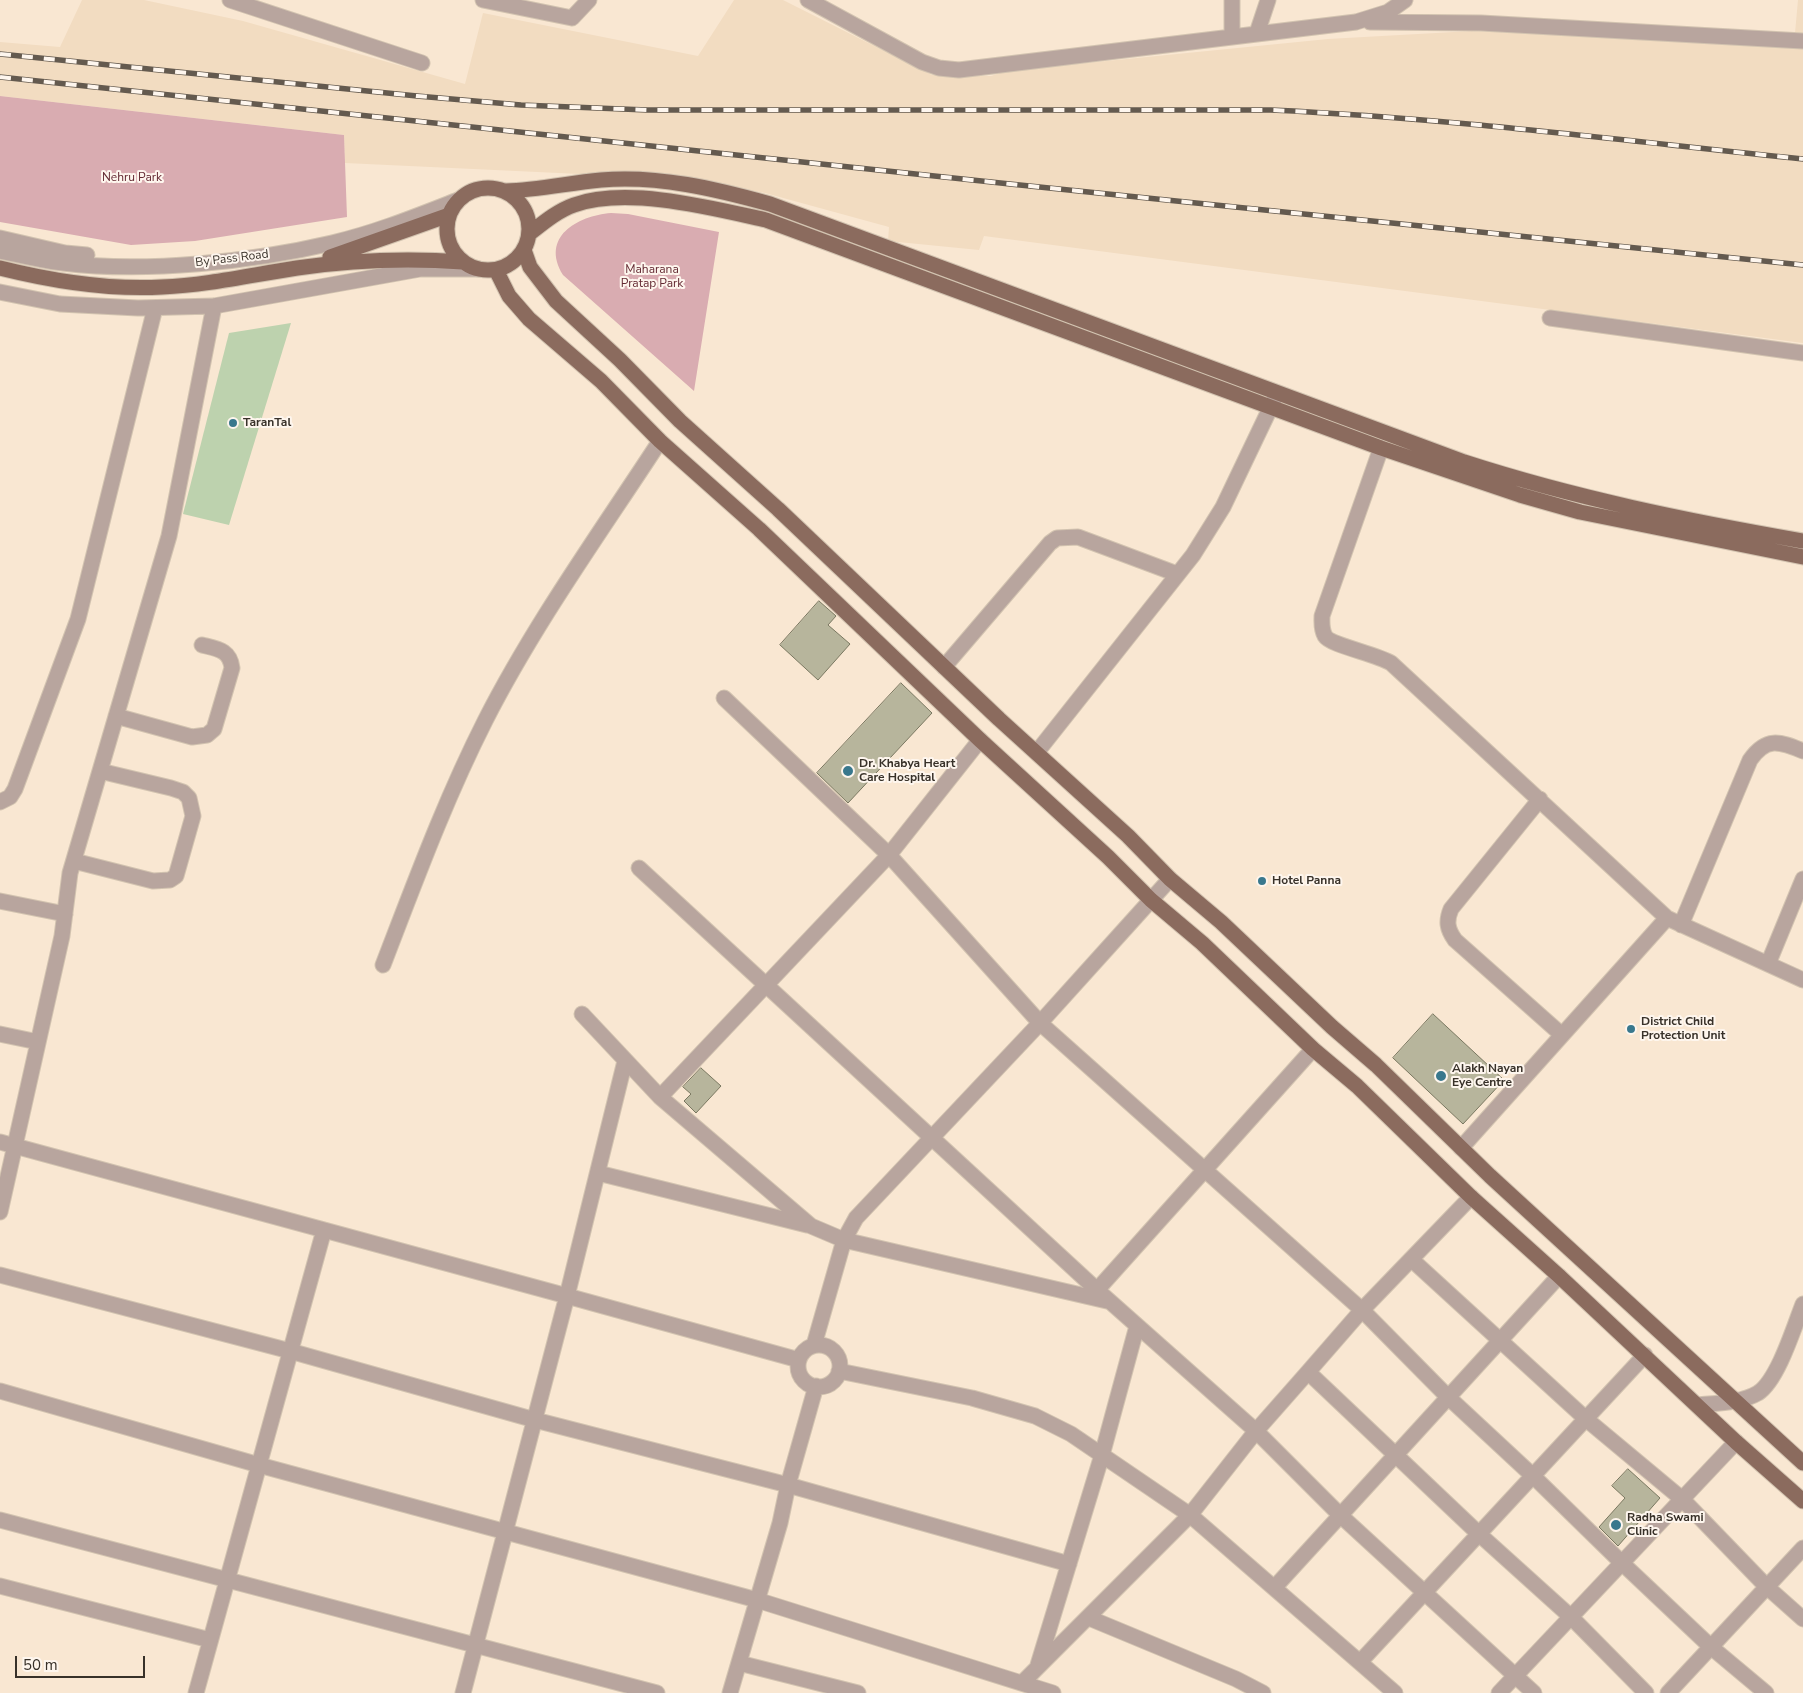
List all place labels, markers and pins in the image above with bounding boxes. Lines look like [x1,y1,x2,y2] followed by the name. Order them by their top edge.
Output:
[243,416,291,430] place label: TaranTal
[227,417,239,429] marker: TaranTal
[859,757,955,785] place label: Dr. Khabya Heart Care Hospital
[841,764,855,778] marker: Dr. Khabya Heart Care Hospital
[1272,874,1341,888] place label: Hotel Panna
[1256,875,1268,887] marker: Hotel Panna
[1641,1015,1725,1043] place label: District Child Protection Unit
[1625,1023,1637,1035] marker: District Child Protection Unit
[1452,1062,1523,1090] place label: Alakh Nayan Eye Centre
[1434,1069,1448,1083] marker: Alakh Nayan Eye Centre
[1627,1511,1703,1539] place label: Radha Swami Clinic
[1609,1518,1623,1532] marker: Radha Swami Clinic

